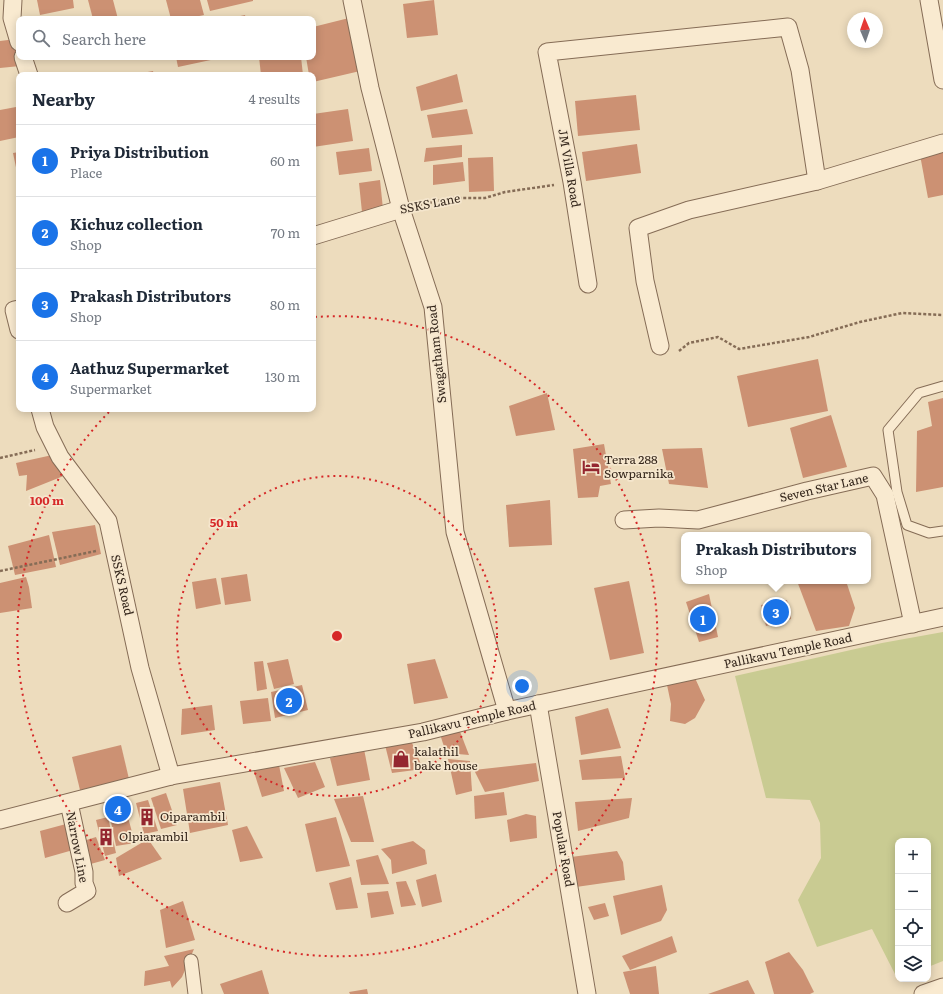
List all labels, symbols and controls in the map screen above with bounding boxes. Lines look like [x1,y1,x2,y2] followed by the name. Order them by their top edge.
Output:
[847,12,883,48] north arrow
[16,16,316,60] search box
[30,27,52,49] icon: search
[62,27,146,50] text: Search here
[32,86,95,111] text: Nearby
[249,89,300,108] text: 4 results
[554,127,586,209] street label: JM Villa Road
[70,140,209,163] text: Priya Distribution
[42,151,48,170] text: 1
[270,151,300,170] text: 60 m
[70,163,102,182] text: Place
[398,188,462,218] street label: SSKS Lane
[70,212,203,235] text: Kichuz collection
[42,223,48,242] text: 2
[271,223,300,242] text: 70 m
[70,235,102,254] text: Shop
[70,284,231,307] text: Prakash Distributors
[41,295,49,314] text: 3
[270,295,300,314] text: 80 m
[422,303,450,404] street label: Swagatham Road
[70,307,102,326] text: Shop
[70,356,229,379] text: Aathuz Supermarket
[41,367,49,386] text: 4
[265,367,300,386] text: 130 m
[70,379,152,398] text: Supermarket
[604,450,674,482] place label: Terra 288 Sowparnika
[581,457,601,477] hotel icon: Terra 288 Sowparnika
[778,468,870,506] street label: Seven Star Lane
[30,491,64,509] text: 100 m
[210,513,238,531] text: 50 m
[681,532,871,584] popup
[696,537,856,560] text: Prakash Distributors
[107,552,139,618] street label: SSKS Road
[696,560,727,579] text: Shop
[763,597,789,627] pin: 3
[690,604,716,634] pin: 1
[722,628,854,672] street label: Pallikavu Temple Road
[330,629,344,643] centre of rings
[512,676,532,696] your location
[276,686,302,716] pin: 2
[406,695,538,742] street label: Pallikavu Temple Road
[414,742,478,774] place label: kalathil bake house
[391,749,411,769] shop icon: kalathil bake house
[105,794,131,824] pin: 4
[137,807,157,827] building icon: Oiparambil
[160,807,225,825] place label: Oiparambil
[62,810,94,884] street label: Narrow Line
[548,810,580,889] street label: Popular Road
[96,827,116,847] building icon: Olpiarambil
[119,827,188,845] place label: Olpiarambil
[895,838,931,982] map controls
[895,838,931,874] button: +
[895,874,931,910] button: −
[895,910,931,946] button: locate
[895,946,931,982] button: layers

